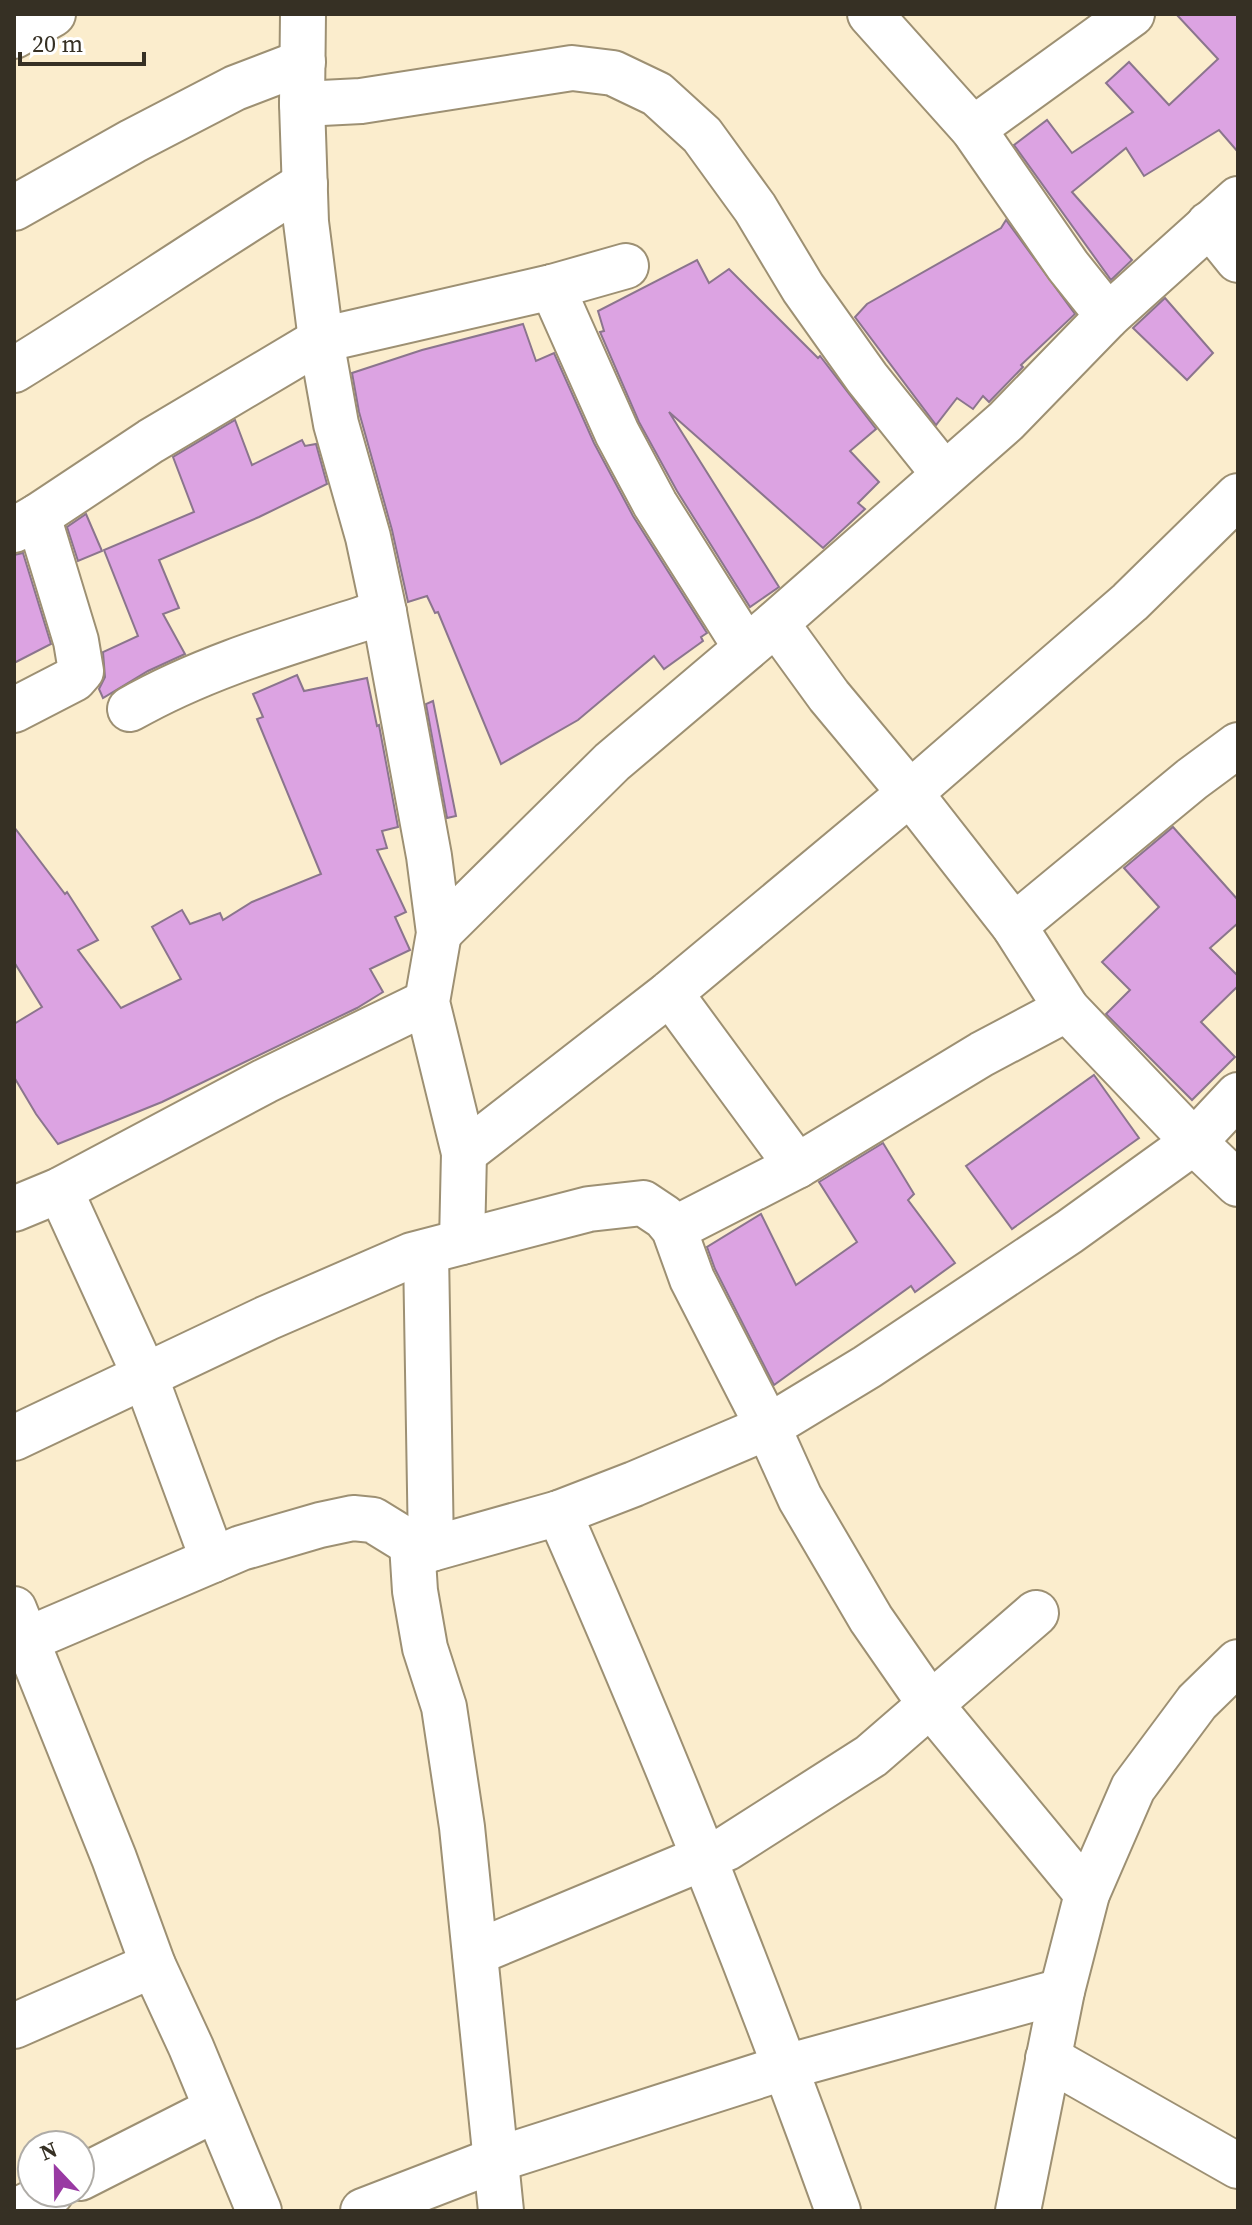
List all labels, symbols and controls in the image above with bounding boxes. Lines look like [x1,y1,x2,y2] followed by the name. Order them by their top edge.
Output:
[20,16,144,66] scale bar
[32,27,83,60] text: 20 m
[16,2129,96,2209] north arrow
[35,2134,62,2167] text: N

